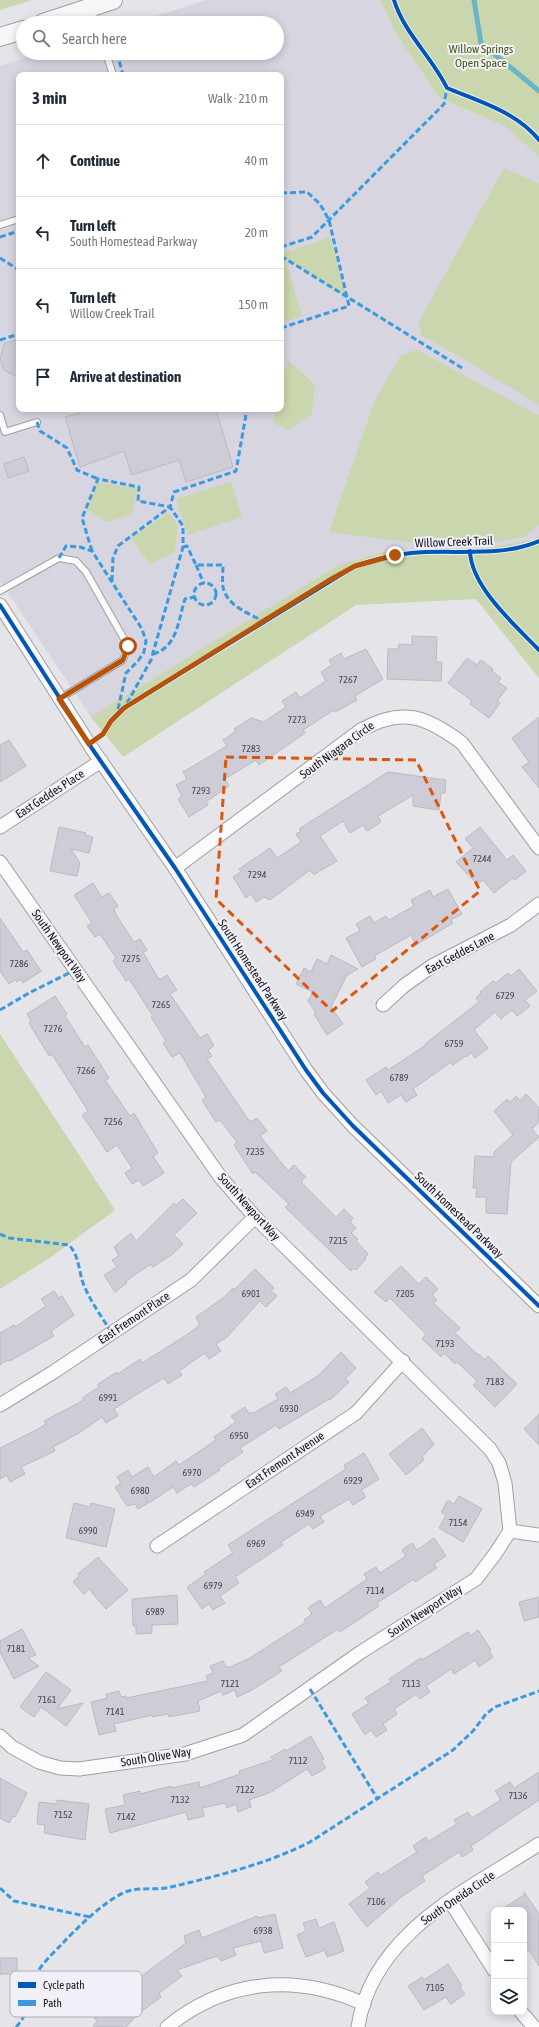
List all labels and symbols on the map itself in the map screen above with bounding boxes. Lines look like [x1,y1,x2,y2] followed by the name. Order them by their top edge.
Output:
[449,42,513,70] park label: Willow Springs Open Space
[415,534,494,550] street label: Willow Creek Trail
[386,546,404,564] route end
[119,637,137,655] route start
[339,674,358,685] house number: 7267
[288,714,307,725] house number: 7273
[297,718,377,782] street label: South Niagara Circle
[242,743,261,754] house number: 7283
[13,767,87,821] street label: East Geddes Place
[192,785,211,796] house number: 7293
[473,853,492,864] house number: 7244
[248,869,267,880] house number: 7294
[29,907,89,985] street label: South Newport Way
[215,917,291,1023] street label: South Homestead Parkway
[423,929,497,977] street label: East Geddes Lane
[122,953,141,964] house number: 7275
[10,958,29,969] house number: 7286
[496,990,515,1001] house number: 6729
[152,999,171,1010] house number: 7265
[44,1023,63,1034] house number: 7276
[445,1038,464,1049] house number: 6759
[77,1065,96,1076] house number: 7266
[390,1072,409,1083] house number: 6789
[104,1116,123,1127] house number: 7256
[246,1146,265,1157] house number: 7235
[412,1169,506,1261] street label: South Homestead Parkway
[215,1170,283,1244] street label: South Newport Way
[329,1235,348,1246] house number: 7215
[242,1288,261,1299] house number: 6901
[396,1288,415,1299] house number: 7205
[96,1289,172,1347] street label: East Fremont Place
[436,1338,455,1349] house number: 7193
[486,1376,505,1387] house number: 7183
[99,1392,118,1403] house number: 6991
[280,1403,299,1414] house number: 6930
[243,1428,327,1492] street label: East Fremont Avenue
[230,1430,249,1441] house number: 6950
[183,1467,202,1478] house number: 6970
[344,1475,363,1486] house number: 6929
[131,1485,150,1496] house number: 6980
[296,1508,315,1519] house number: 6949
[449,1517,468,1528] house number: 7154
[79,1525,98,1536] house number: 6990
[247,1538,266,1549] house number: 6969
[204,1580,223,1591] house number: 6979
[385,1582,465,1640] street label: South Newport Way
[366,1585,385,1596] house number: 7114
[146,1606,165,1617] house number: 6989
[7,1643,26,1654] house number: 7181
[221,1678,240,1689] house number: 7121
[402,1678,421,1689] house number: 7113
[38,1694,57,1705] house number: 7161
[106,1706,125,1717] house number: 7141
[120,1745,192,1769] street label: South Olive Way
[289,1755,308,1766] house number: 7112
[236,1784,255,1795] house number: 7122
[509,1790,528,1801] house number: 7136
[171,1794,190,1805] house number: 7132
[54,1809,73,1820] house number: 7152
[117,1811,136,1822] house number: 7142
[418,1868,498,1928] street label: South Oneida Circle
[367,1896,386,1907] house number: 7106
[254,1925,273,1936] house number: 6938
[10,1971,142,2017] legend
[43,1979,85,1991] text: Cycle path
[426,1982,445,1993] house number: 7105
[43,1997,62,2009] text: Path

